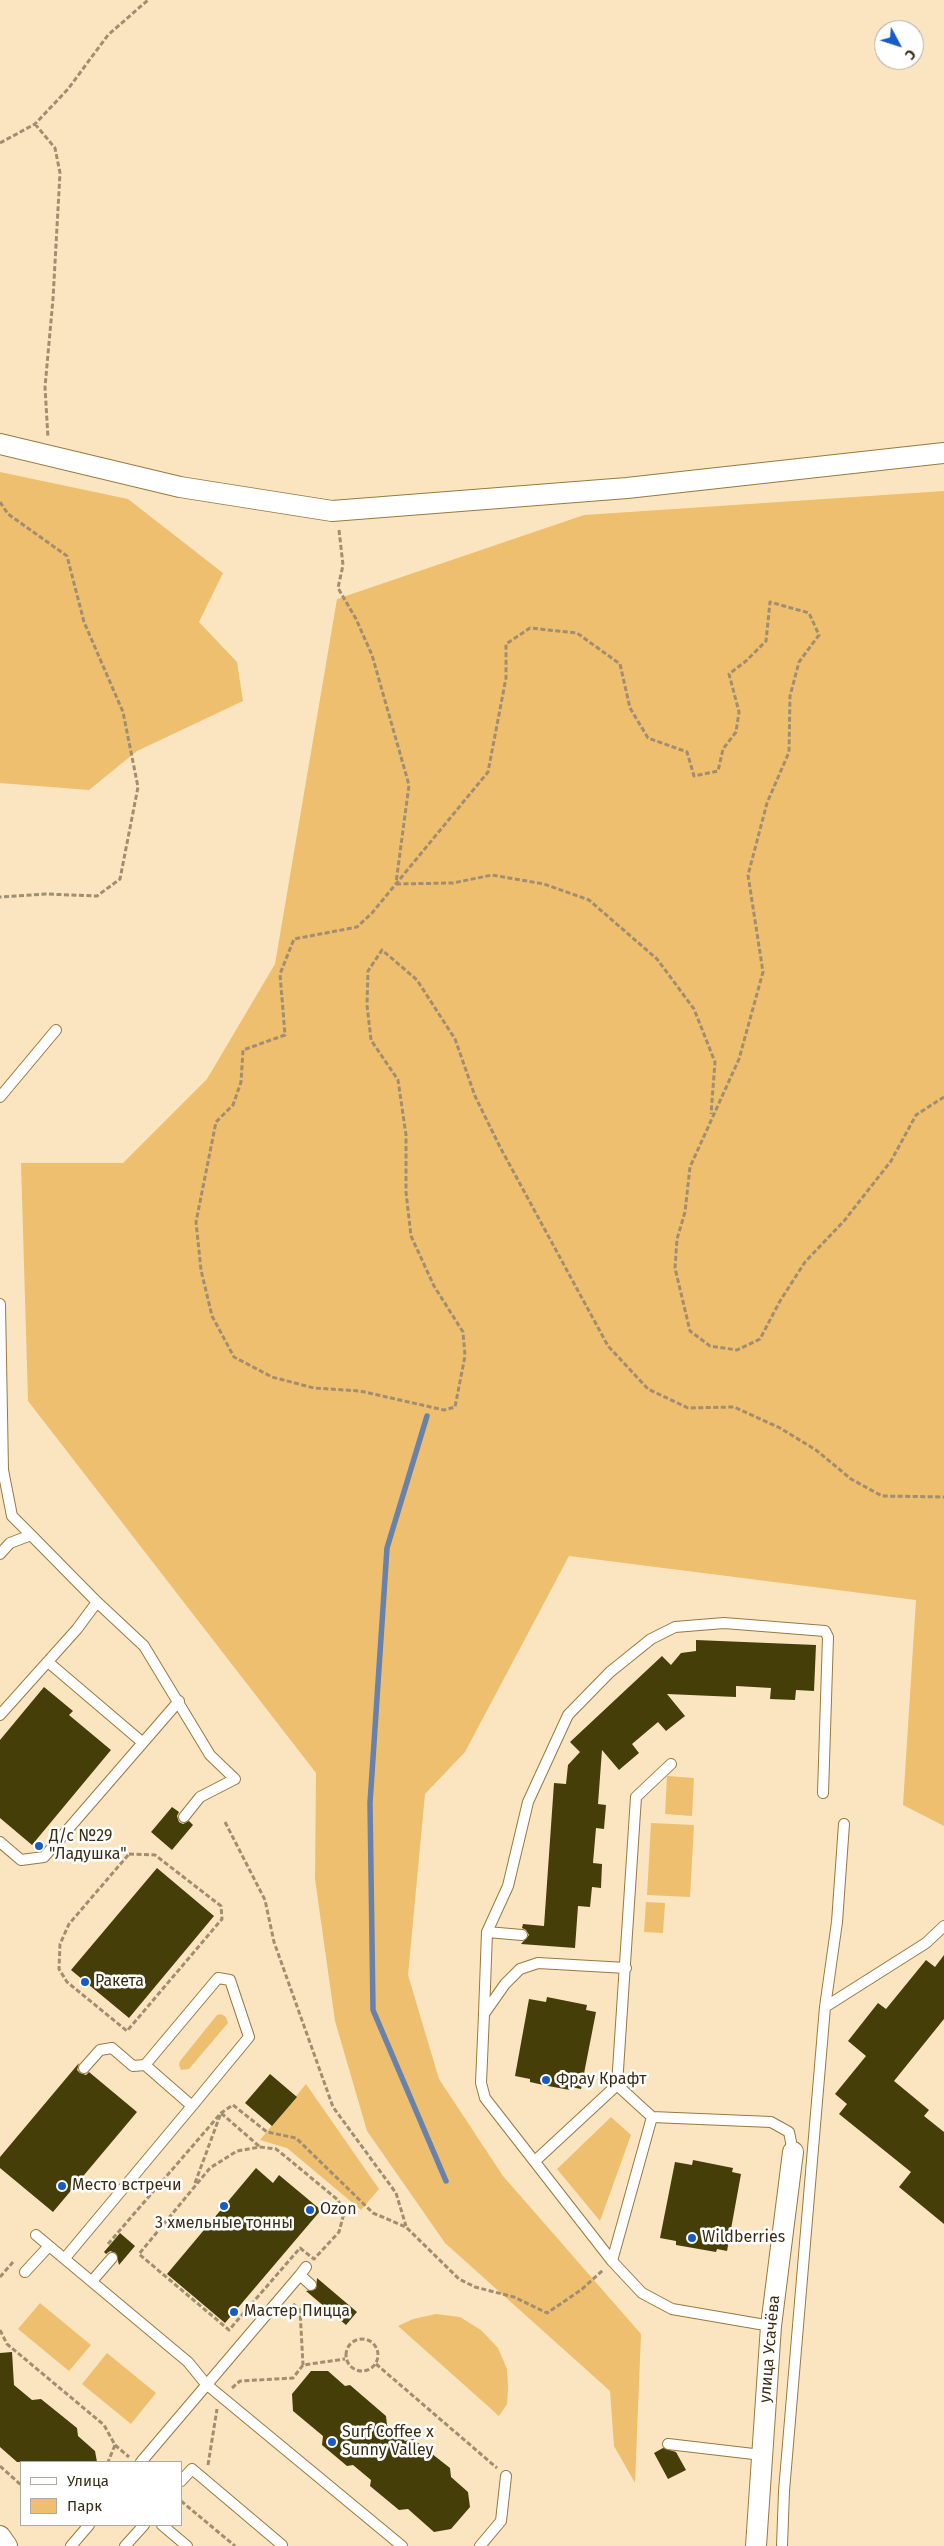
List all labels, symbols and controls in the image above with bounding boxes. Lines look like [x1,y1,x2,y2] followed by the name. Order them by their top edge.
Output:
[874,20,924,70] north arrow
[901,46,919,63] text: С
[49,1827,127,1865] place label: Д/с №29 "Ладушка"
[33,1840,45,1852] marker: Д/с №29 "Ладушка"
[95,1972,144,1992] place label: Ракета
[79,1976,91,1988] marker: Ракета
[556,2070,646,2090] place label: Фрау Крафт
[540,2074,552,2086] marker: Фрау Крафт
[72,2176,182,2196] place label: Место встречи
[56,2180,68,2192] marker: Место встречи
[218,2200,230,2212] marker: 3 хмельные тонны
[320,2200,357,2220] place label: Ozon
[304,2204,316,2216] marker: Ozon
[155,2214,293,2234] place label: 3 хмельные тонны
[702,2228,785,2248] place label: Wildberries
[686,2232,698,2244] marker: Wildberries
[756,2294,784,2404] street label: улица Усачёва
[244,2302,350,2322] place label: Мастер Пицца
[228,2306,240,2318] marker: Мастер Пицца
[342,2423,434,2461] place label: Surf Coffee x Sunny Valley
[326,2436,338,2448] marker: Surf Coffee x Sunny Valley
[20,2461,182,2526] legend
[67,2472,109,2490] text: Улица
[67,2497,102,2515] text: Парк

